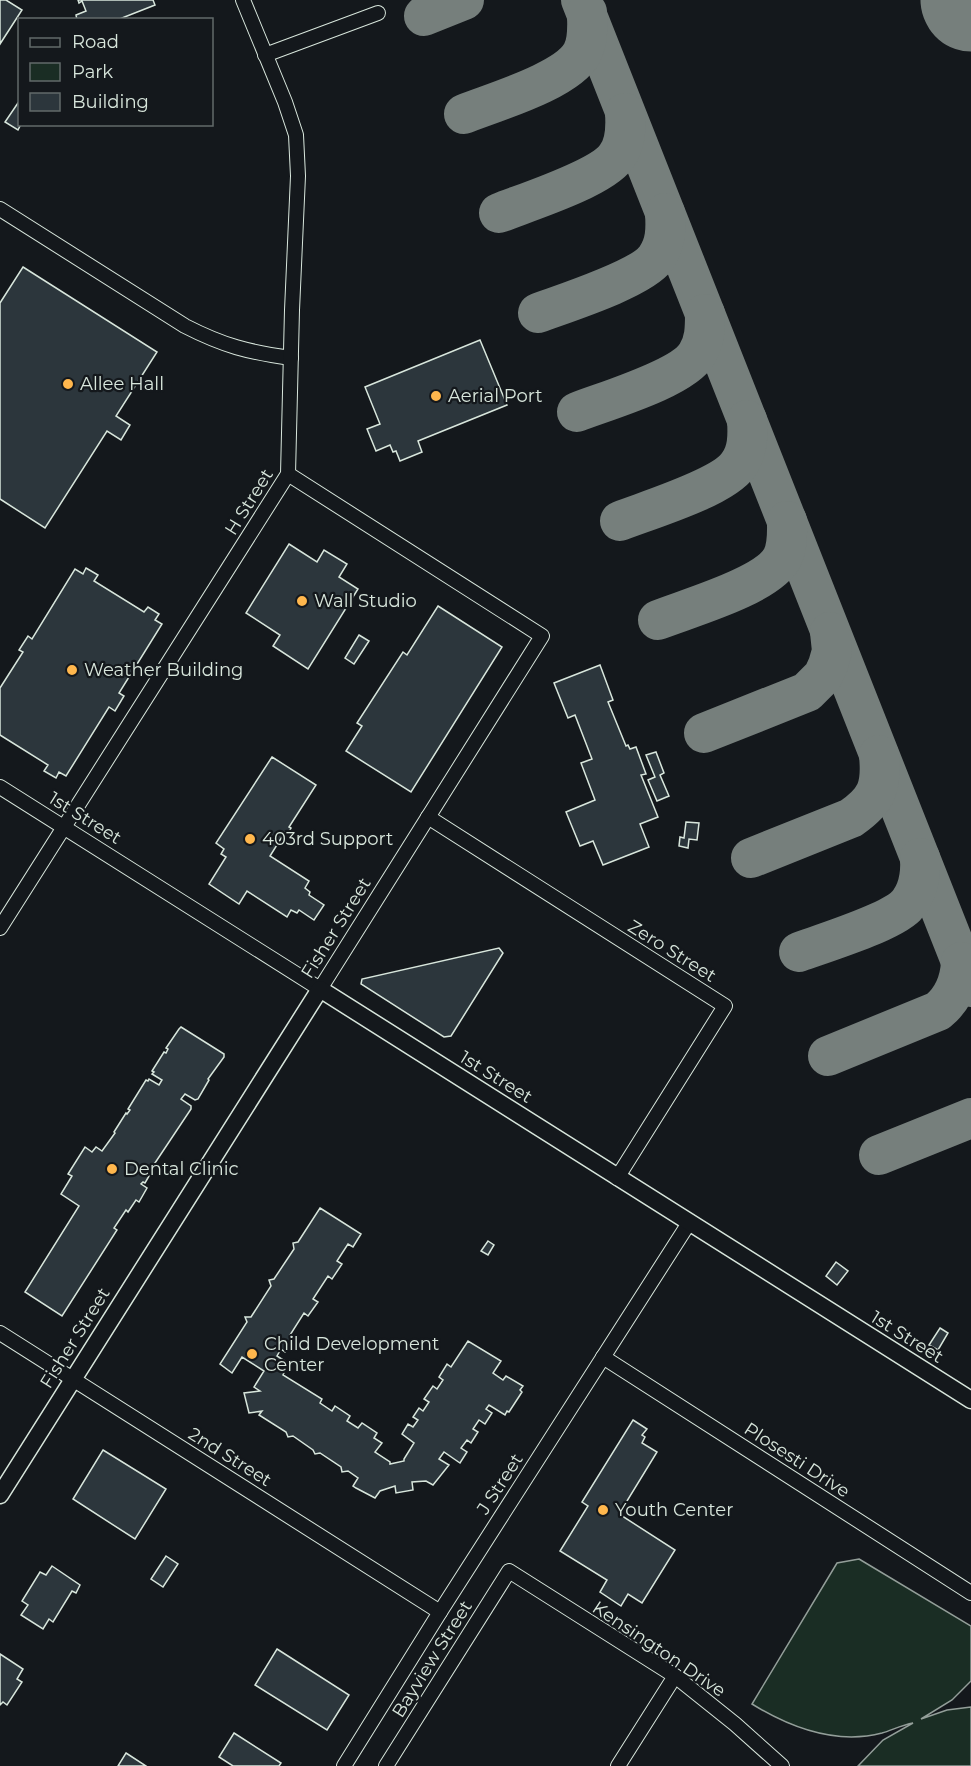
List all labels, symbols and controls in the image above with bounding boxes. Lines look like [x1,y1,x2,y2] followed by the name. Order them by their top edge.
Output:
[18,18,213,126] legend
[72,31,119,53] text: Road
[72,61,113,83] text: Park
[72,91,149,113] text: Building
[80,373,164,395] place label: Allee Hall
[61,377,75,391] marker: Allee Hall
[448,385,543,407] place label: Aerial Port
[429,389,443,403] marker: Aerial Port
[220,465,278,539] street label: H Street
[314,590,417,612] place label: Wall Studio
[295,594,309,608] marker: Wall Studio
[84,659,243,681] place label: Weather Building
[65,663,79,677] marker: Weather Building
[45,787,125,849] street label: 1st Street
[262,828,393,850] place label: 403rd Support
[243,832,257,846] marker: 403rd Support
[296,874,376,982] street label: Fisher Street
[624,915,720,987] street label: Zero Street
[456,1046,536,1108] street label: 1st Street
[124,1158,239,1180] place label: Dental Clinic
[105,1162,119,1176] marker: Dental Clinic
[35,1284,115,1392] street label: Fisher Street
[867,1306,947,1368] street label: 1st Street
[264,1333,439,1376] place label: Child Development Center
[245,1347,259,1361] marker: Child Development Center
[740,1418,854,1502] street label: Plosesti Drive
[184,1423,276,1491] street label: 2nd Street
[472,1449,528,1519] street label: J Street
[615,1499,733,1521] place label: Youth Center
[596,1503,610,1517] marker: Youth Center
[387,1596,477,1722] street label: Bayview Street
[588,1596,730,1702] street label: Kensington Drive

